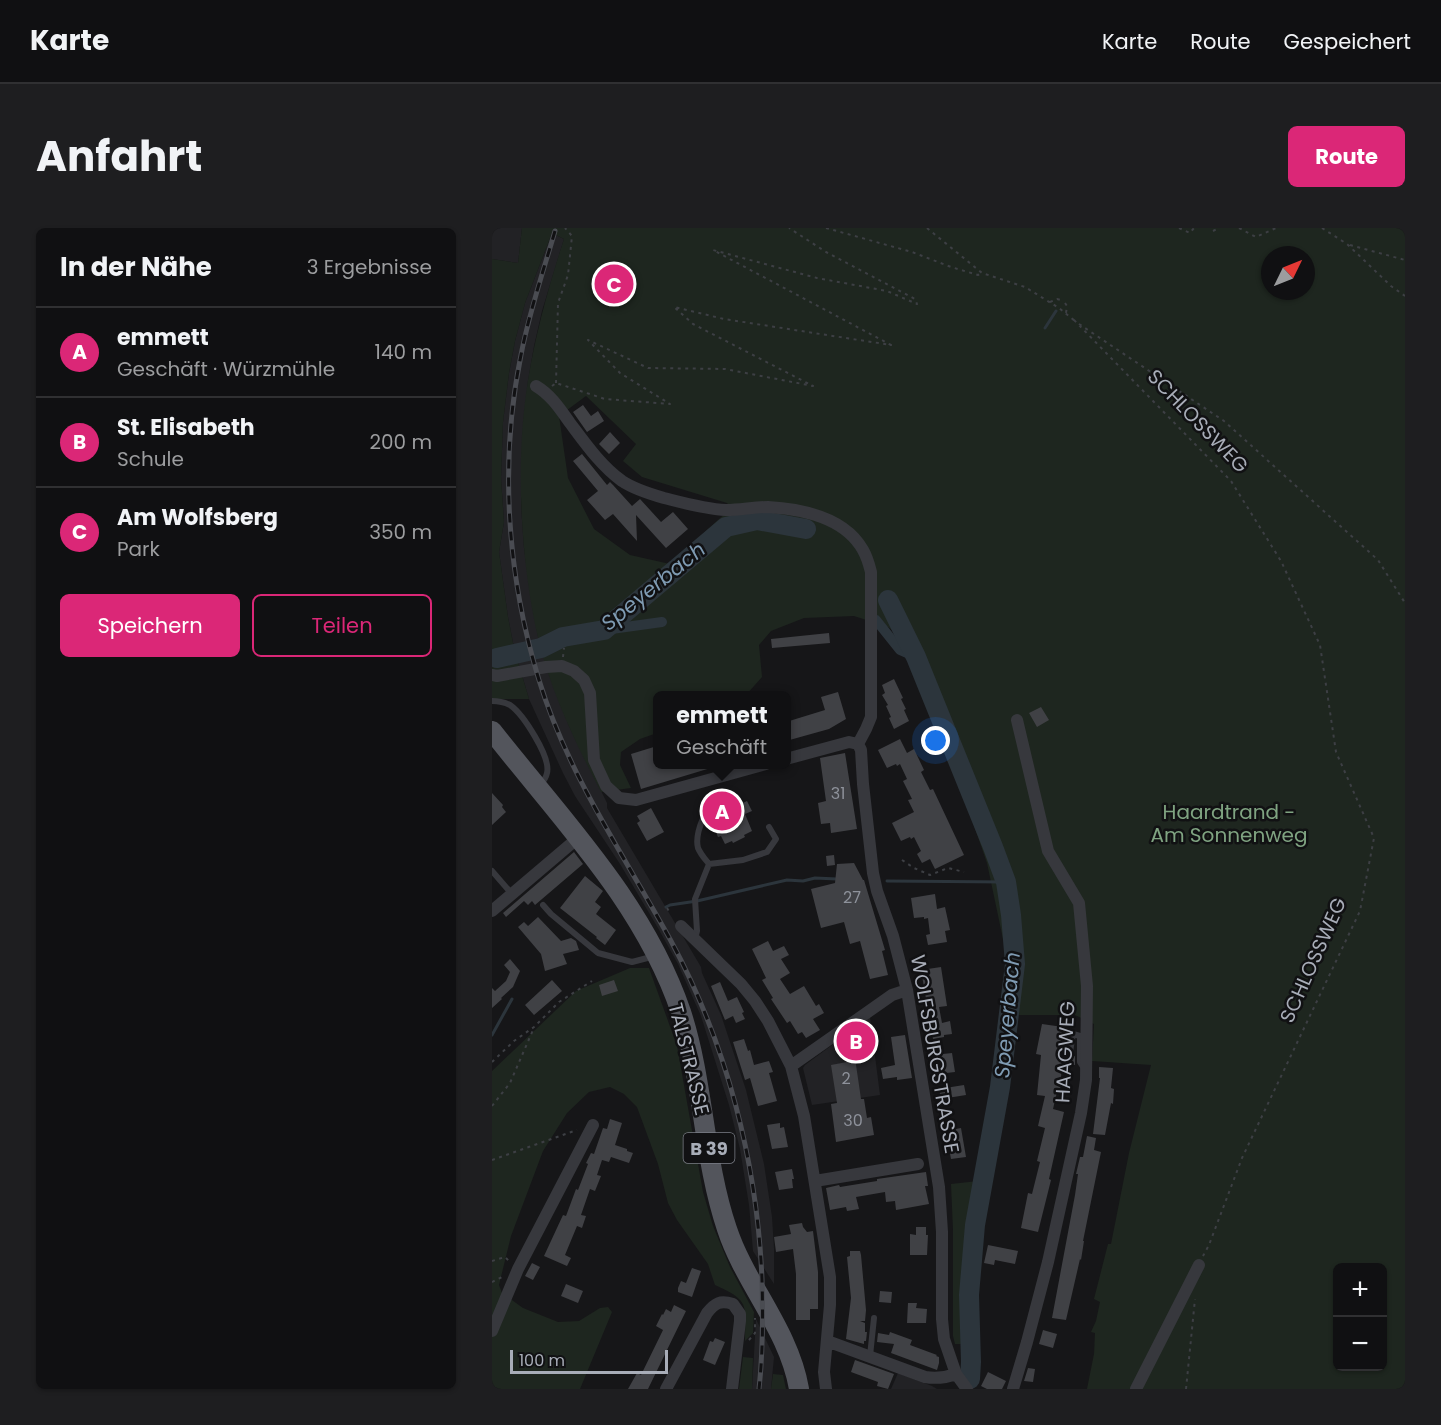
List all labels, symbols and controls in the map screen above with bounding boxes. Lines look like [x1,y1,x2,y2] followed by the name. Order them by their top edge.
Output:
[30,21,109,60] text: Karte
[1102,27,1157,56] text: Karte
[1190,27,1251,56] text: Route
[1284,27,1411,56] text: Gespeichert
[1288,126,1405,187] button: Route
[36,127,202,186] text: Anfahrt
[1261,246,1315,300] north arrow
[60,249,212,285] text: In der Nähe
[307,253,432,281] text: 3 Ergebnisse
[594,262,634,306] pin: C
[117,322,209,353] text: emmett
[72,338,87,366] text: A
[375,338,432,366] text: 140 m
[117,355,335,383] text: Geschäft · Würzmühle
[1141,363,1255,479] street label: SCHLOSSWEG
[117,412,255,443] text: St. Elisabeth
[73,428,86,456] text: B
[369,428,432,456] text: 200 m
[117,445,184,473] text: Schule
[117,502,278,533] text: Am Wolfsberg
[72,518,87,546] text: C
[369,518,432,546] text: 350 m
[117,535,160,563] text: Park
[595,535,711,637] water label: Speyerbach
[60,594,240,657] button: Speichern
[252,594,432,657] button: Teilen
[653,691,791,769] popup
[676,700,768,731] text: emmett
[921,726,950,755] your location
[676,733,767,761] text: Geschäft
[831,782,845,805] house number: 31
[702,788,742,834] pin: A
[1150,798,1308,849] park label: Haardtrand - Am Sonnenweg
[843,886,861,909] house number: 27
[1273,893,1353,1027] street label: SCHLOSSWEG
[987,951,1027,1079] water label: Speyerbach
[904,953,966,1155] street label: WOLFSBURGSTRASSE
[662,1000,716,1118] street label: TALSTRASSE
[1048,1000,1082,1104] street label: HAAGWEG
[836,1018,876,1064] pin: B
[841,1067,851,1090] house number: 2
[843,1109,863,1132] house number: 30
[684,1133,734,1163] road number: B 39
[1333,1263,1387,1371] map controls
[1333,1263,1387,1317] button: +
[1333,1317,1387,1371] button: −
[510,1347,668,1374] scale bar
[519,1349,565,1372] text: 100 m

